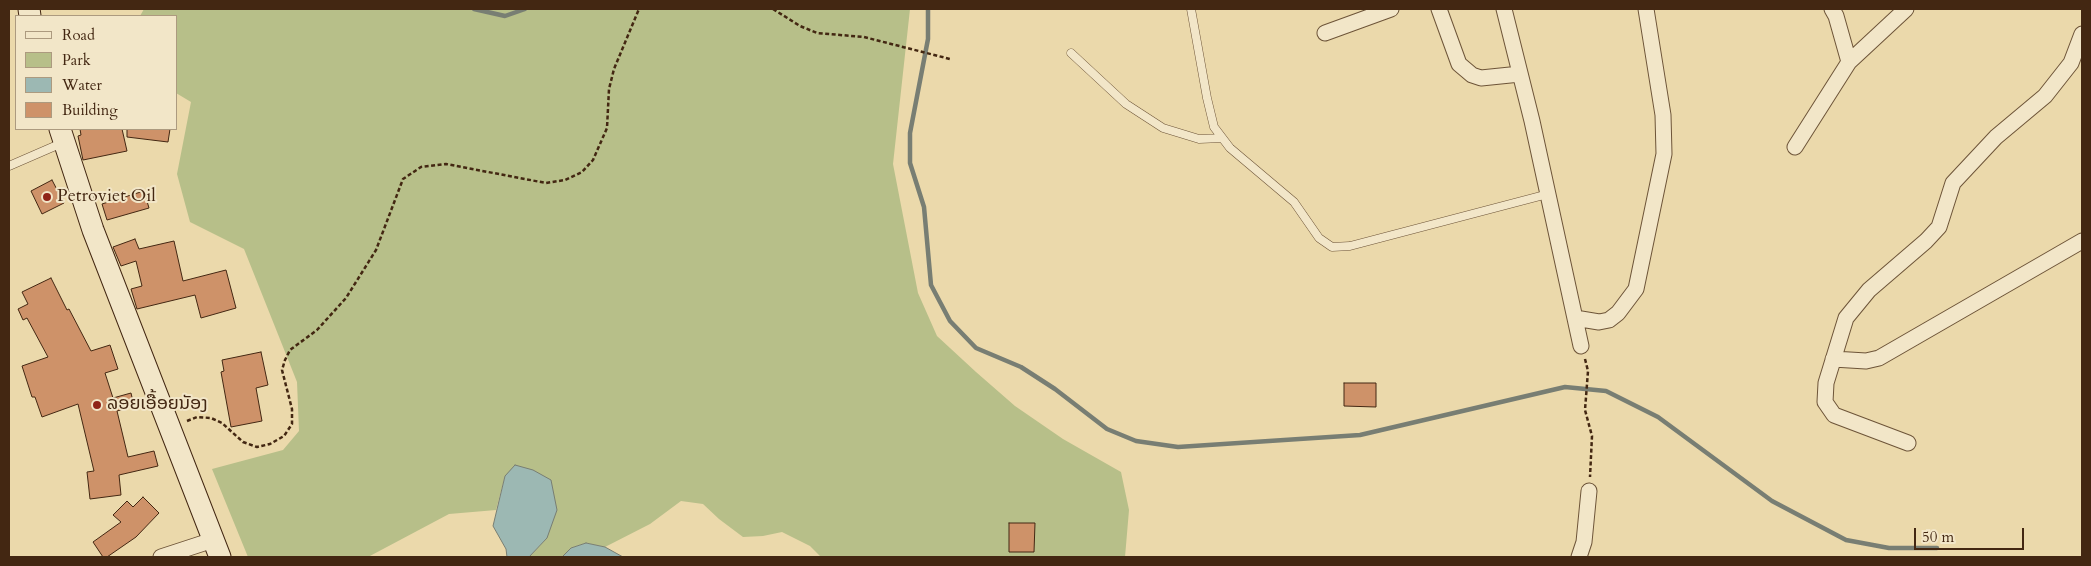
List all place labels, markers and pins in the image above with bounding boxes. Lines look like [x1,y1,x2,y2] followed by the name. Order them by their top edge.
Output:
[57,186,156,208] place label: Petroviet Oil
[41,191,53,203] marker: Petroviet Oil
[107,394,208,416] place label: ລອຍເອື້ອຍນັອງ
[91,399,103,411] marker: ລອຍເອື້ອຍນັອງ

